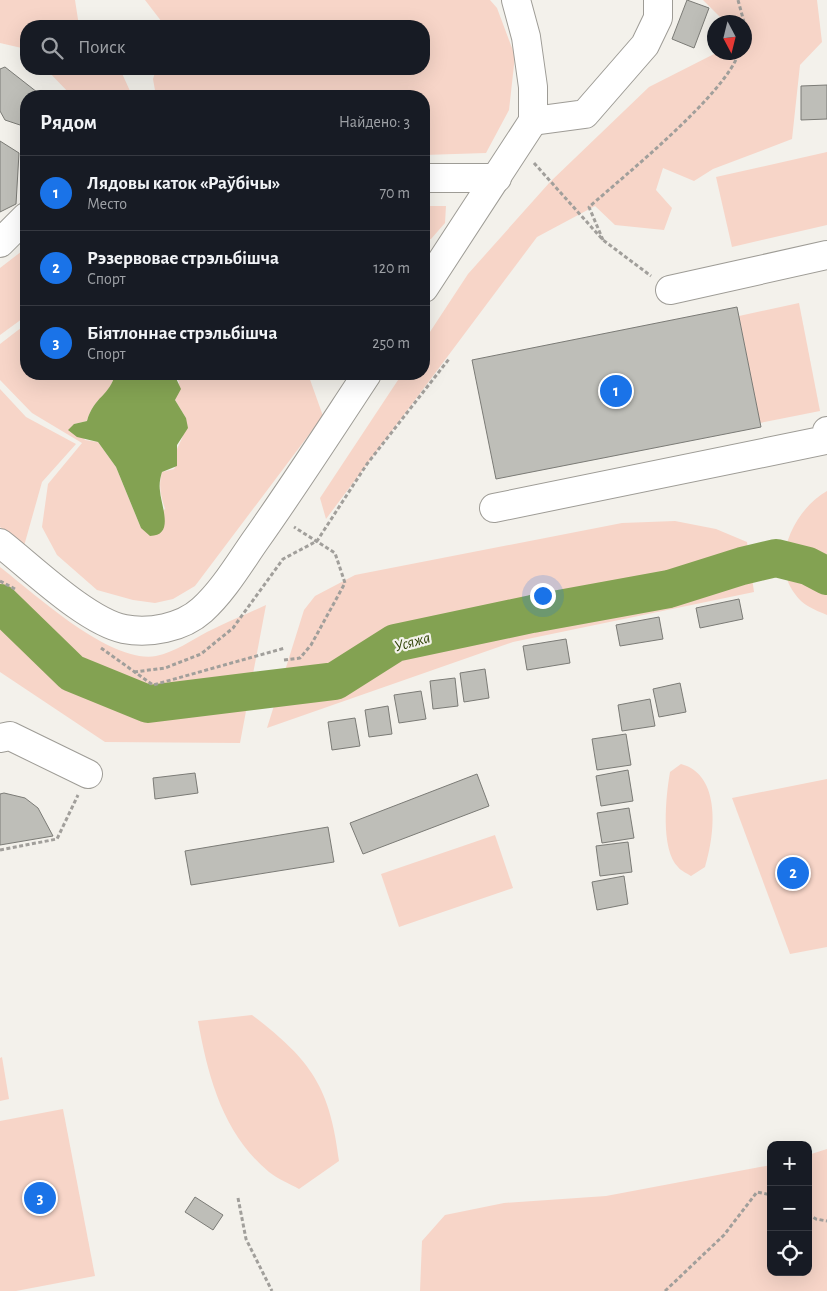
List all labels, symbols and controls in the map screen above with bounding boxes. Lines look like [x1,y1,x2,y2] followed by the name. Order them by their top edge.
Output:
[707,15,752,60] north arrow
[20,20,430,75] search box
[38,34,66,62] icon: search
[78,38,125,57] text: Поиск
[40,112,97,133] text: Рядом
[339,114,410,130] text: Найдено: 3
[87,174,280,193] text: Лядовы каток «Раўбічы»
[53,185,59,201] text: 1
[379,185,410,201] text: 70 m
[87,196,127,212] text: Место
[87,249,279,268] text: Рэзервовае стрэльбішча
[52,260,60,276] text: 2
[373,260,410,276] text: 120 m
[87,271,126,287] text: Спорт
[87,324,277,343] text: Біятлоннае стрэльбішча
[53,335,59,351] text: 3
[372,335,410,351] text: 250 m
[87,346,126,362] text: Спорт
[600,372,632,410] pin: 1
[530,583,556,609] your location
[393,630,432,654] water label: Усяжа
[777,854,809,892] pin: 2
[767,1141,812,1276] map controls
[767,1141,812,1186] button: +
[24,1179,56,1217] pin: 3
[767,1186,812,1231] button: −
[767,1231,812,1276] button: locate

